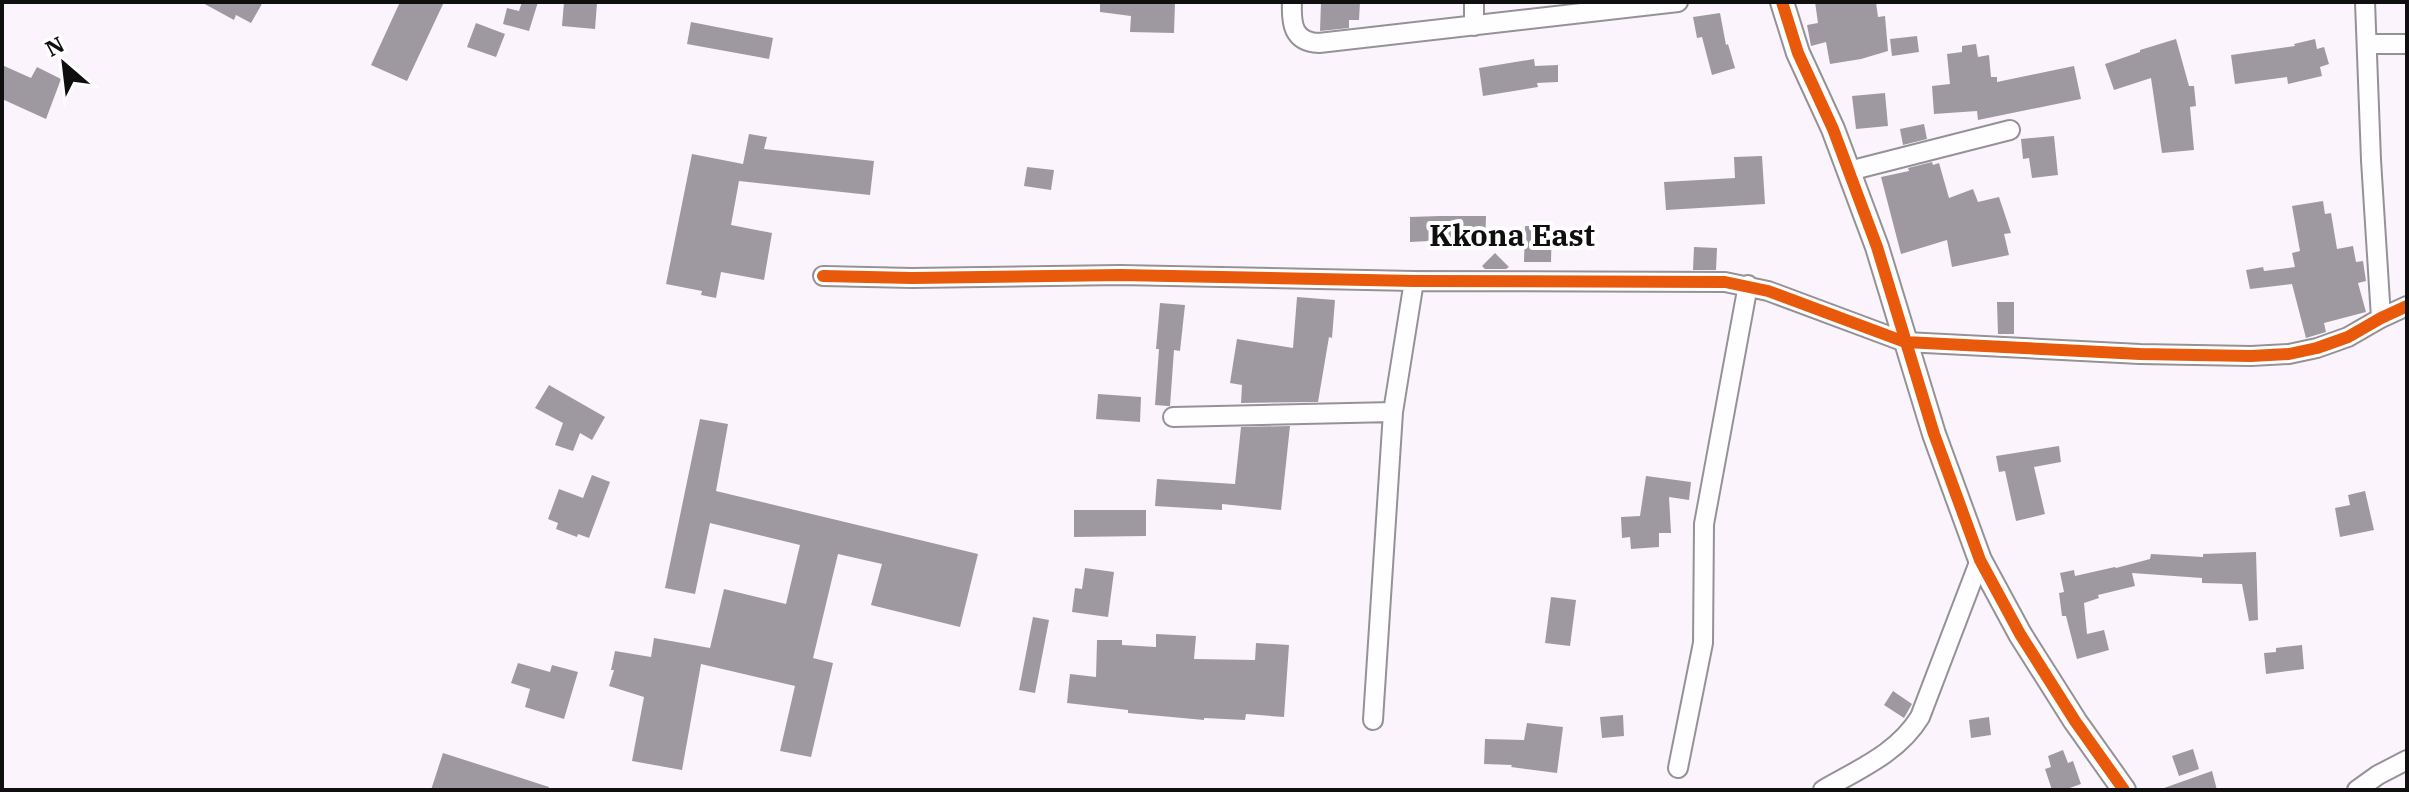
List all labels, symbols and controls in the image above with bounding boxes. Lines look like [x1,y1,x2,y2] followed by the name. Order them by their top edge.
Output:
[24,24,104,104] north arrow
[40,29,69,63] text: N
[1429,215,1595,254] district label: Kkona East

